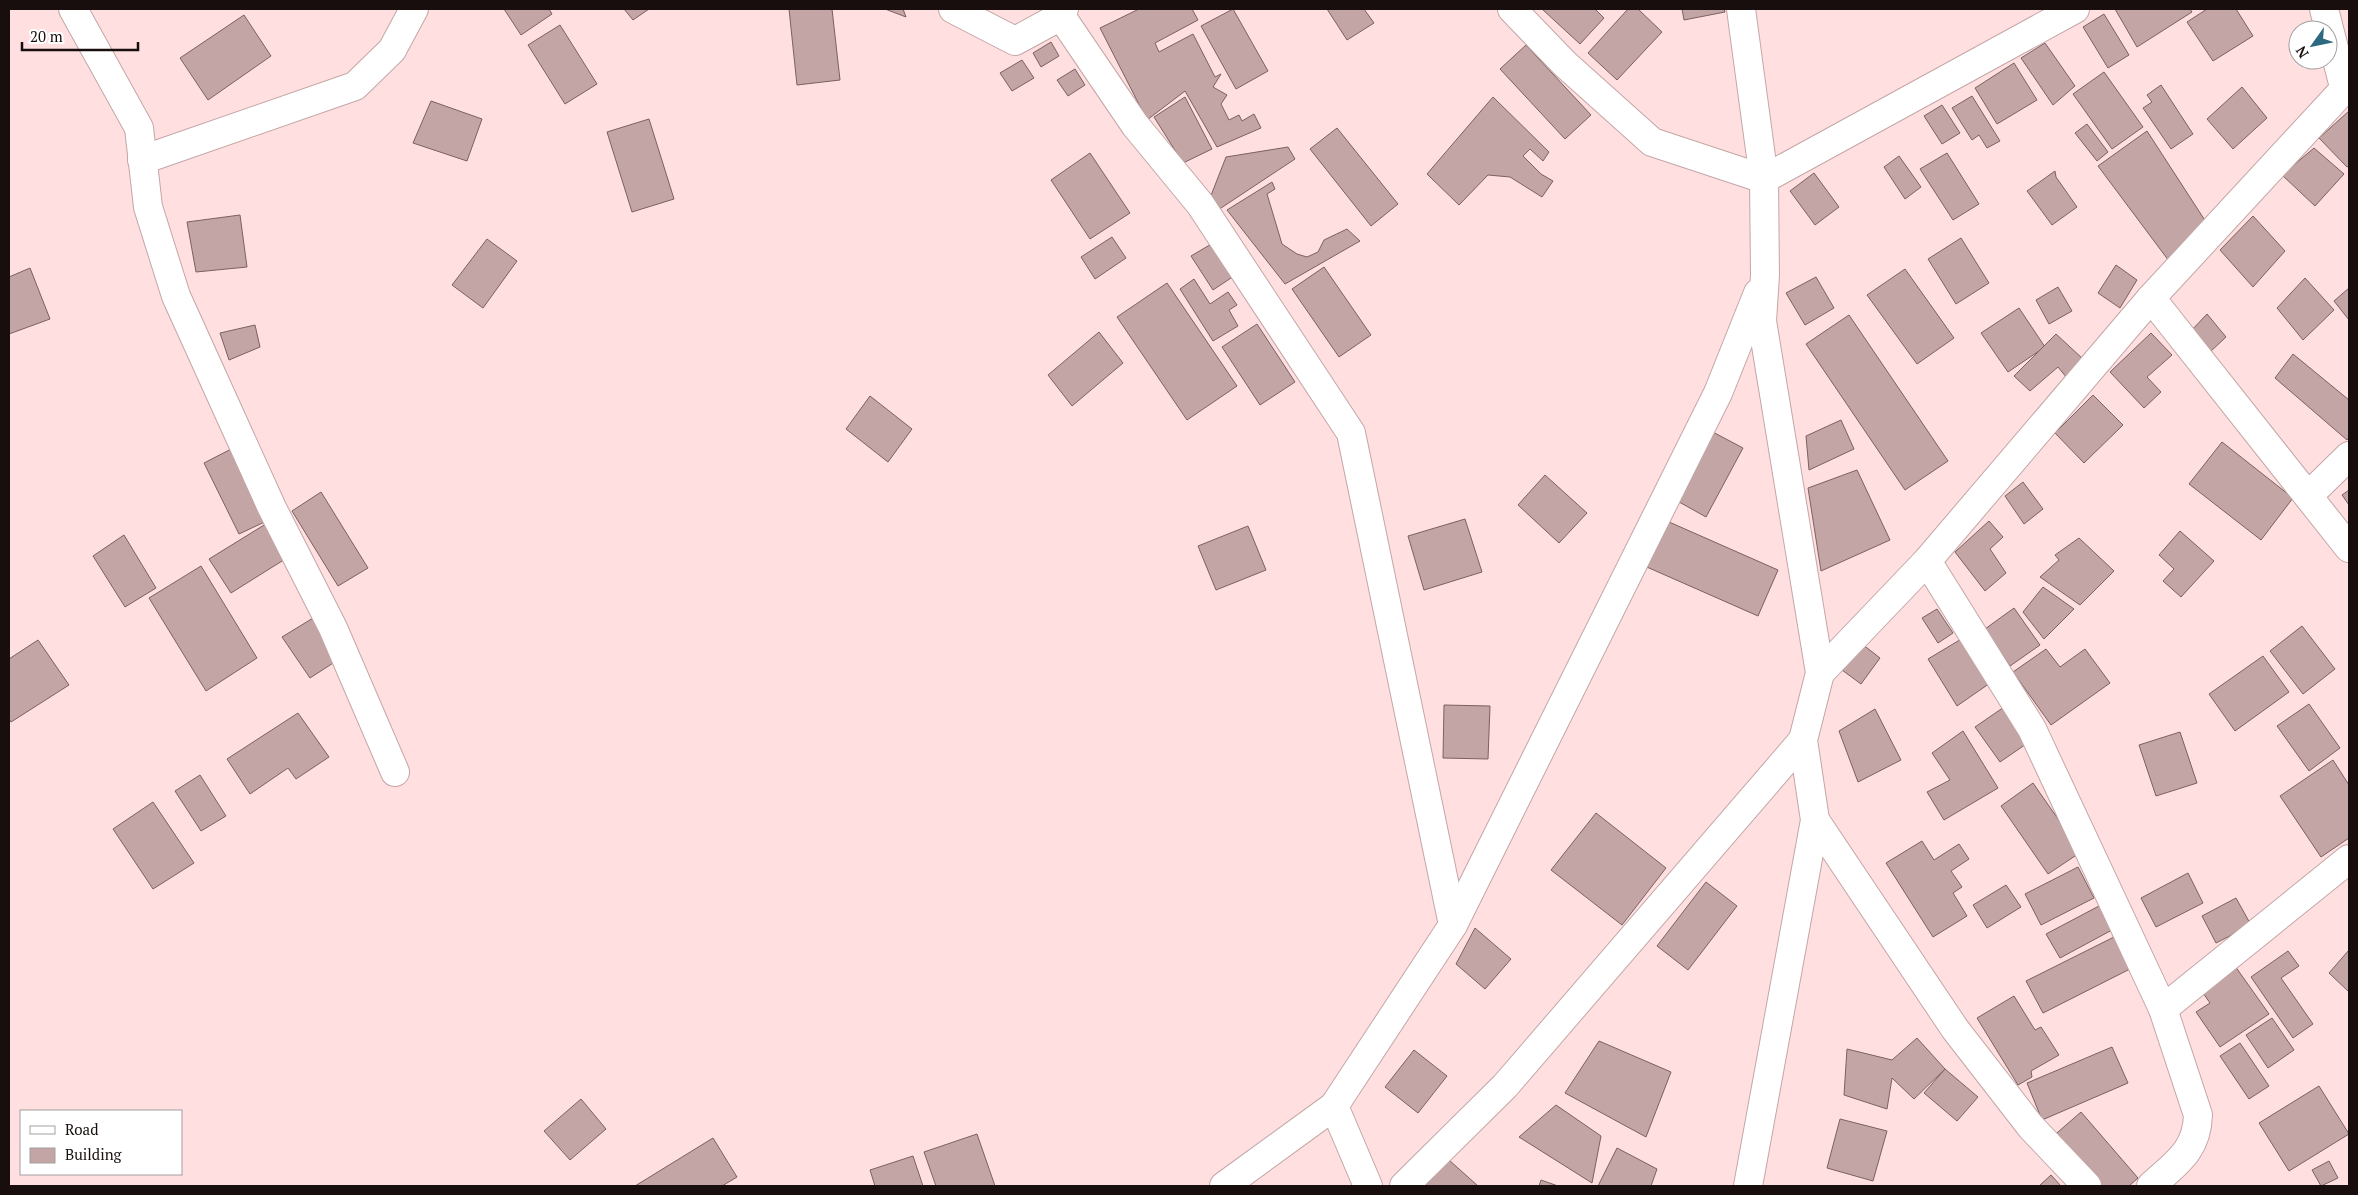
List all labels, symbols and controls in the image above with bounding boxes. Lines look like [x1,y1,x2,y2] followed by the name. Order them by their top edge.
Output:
[22,20,139,52] scale bar
[2288,20,2338,70] north arrow
[30,26,63,46] text: 20 m
[2291,42,2313,62] text: N
[20,1110,182,1175] legend
[65,1119,98,1139] text: Road
[65,1144,123,1164] text: Building

